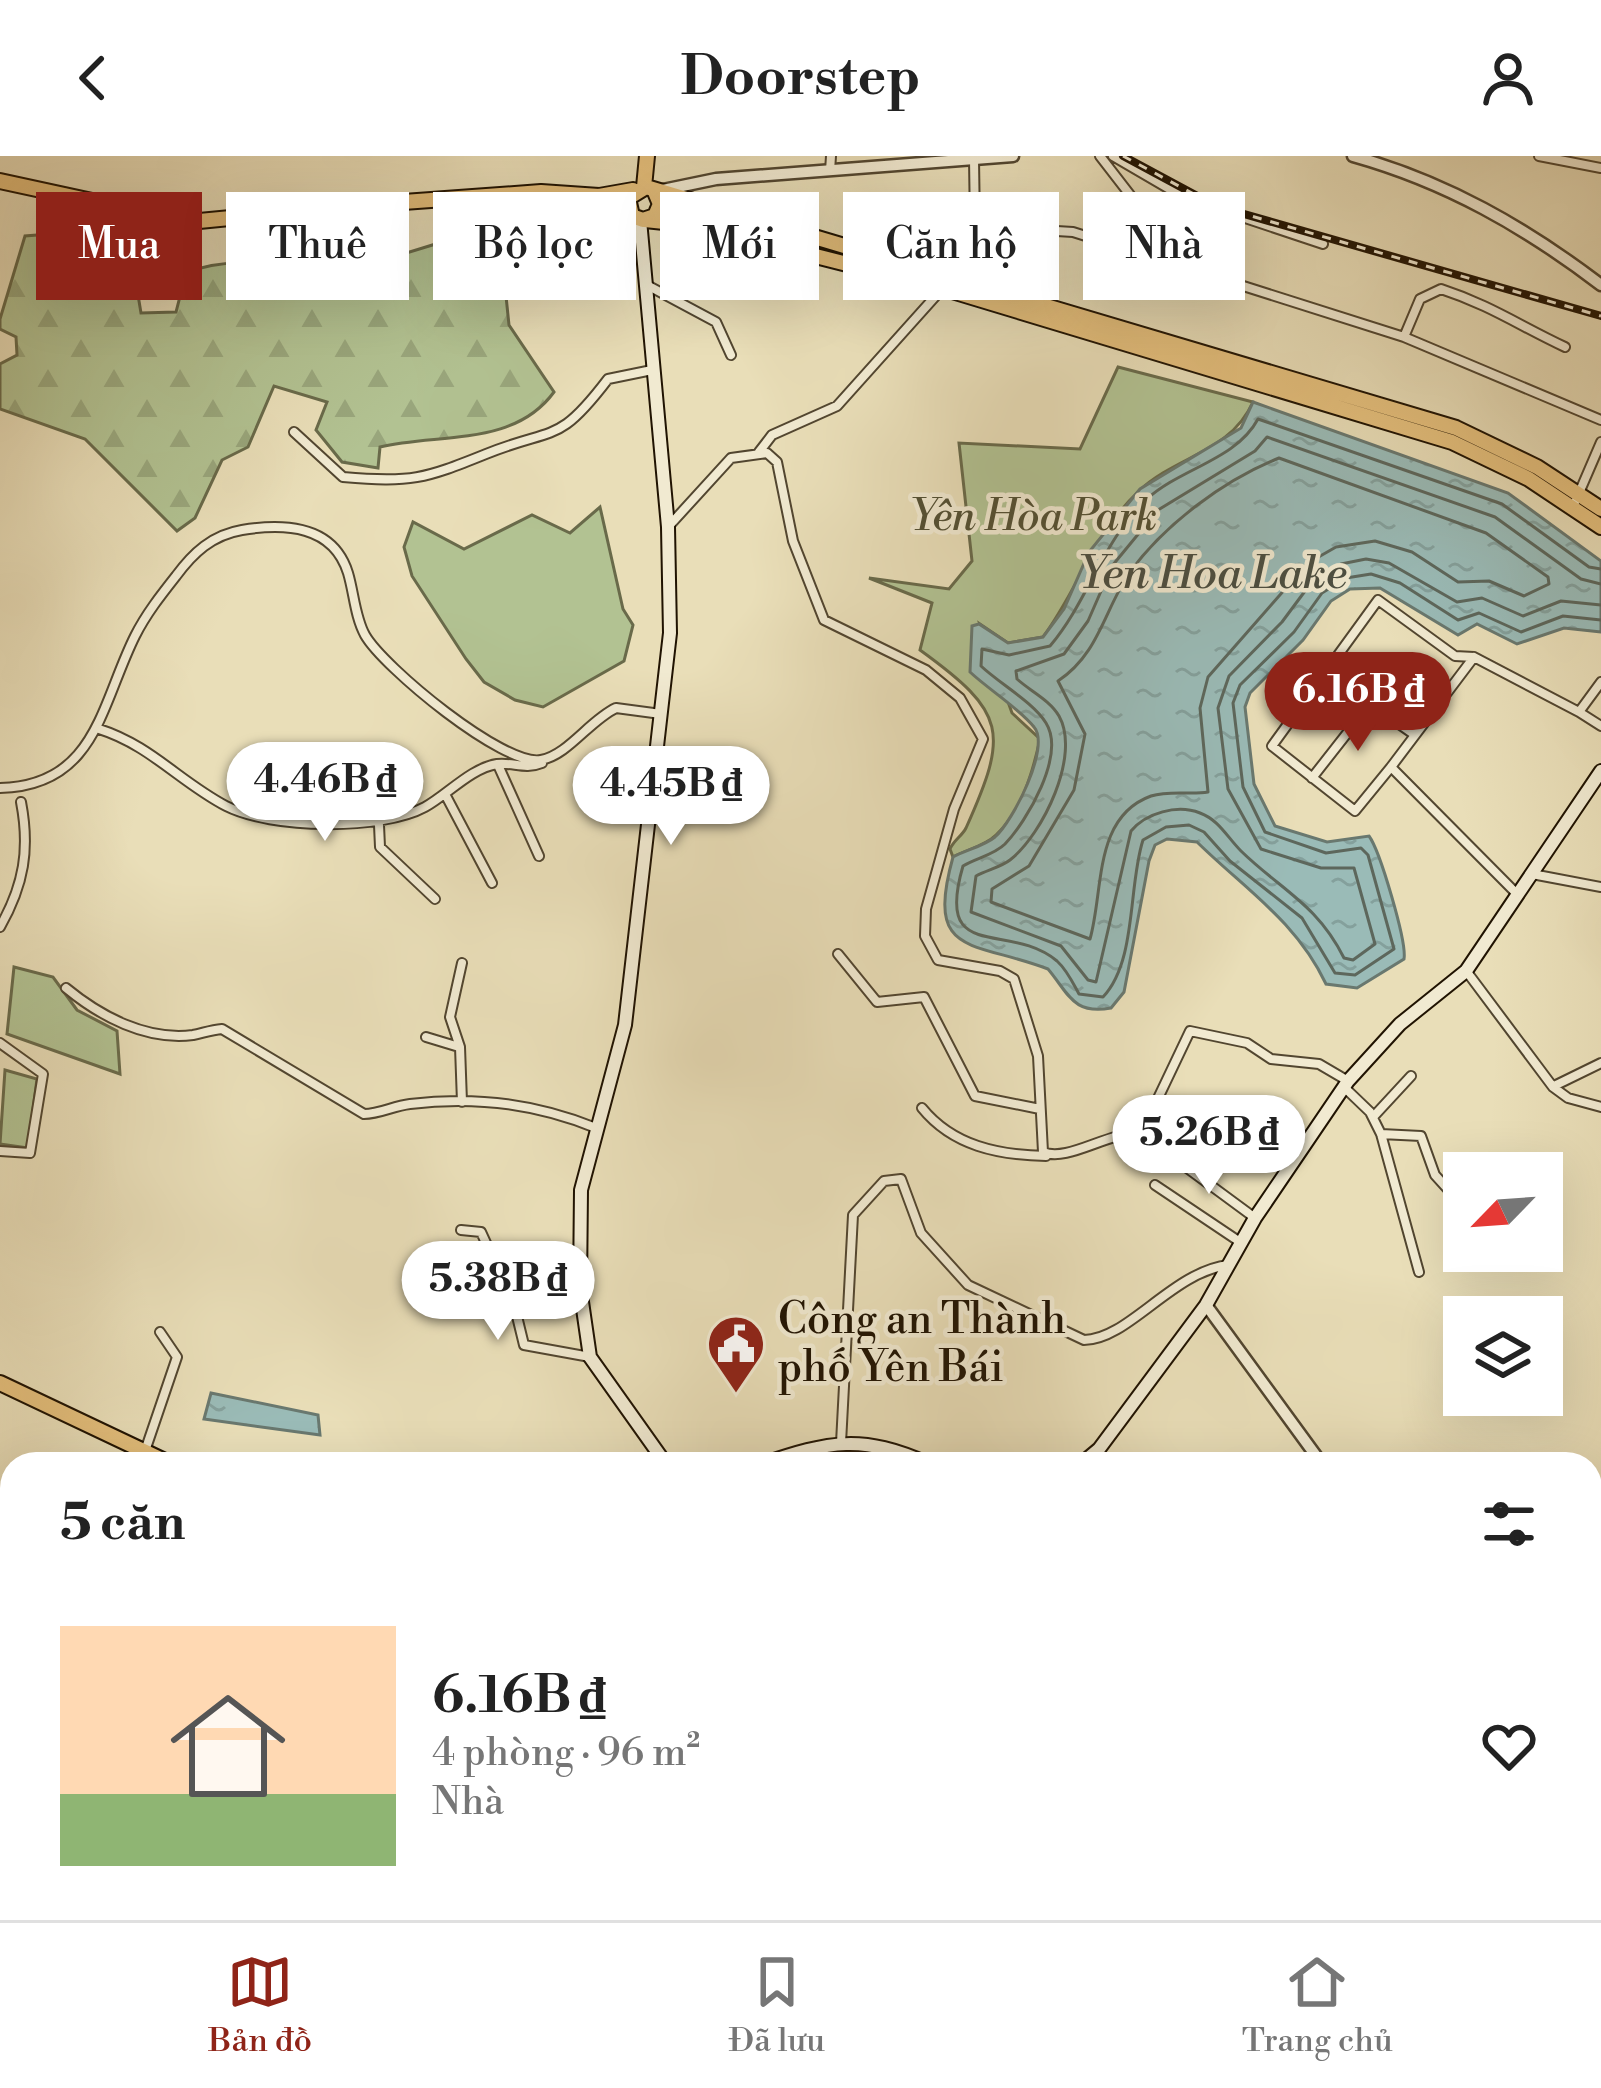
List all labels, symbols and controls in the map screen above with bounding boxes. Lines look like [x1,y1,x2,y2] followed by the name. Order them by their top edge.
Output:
[680,44,921,112] text: Doorstep
[60,45,126,111] icon: back
[1475,45,1541,111] icon: person
[36,192,202,300] chip: Mua
[226,192,409,300] chip: Thuê
[433,192,636,300] chip: Bộ lọc
[660,192,819,300] chip: Mới
[843,192,1059,300] chip: Căn hộ
[1083,192,1245,300] chip: Nhà
[911,491,1157,544] park label: Yên Hòa Park
[1079,546,1347,603] water label: Yen Hoa Lake
[1247,652,1469,754] pin: 6.16B ₫
[1292,666,1424,715] text: 6.16B ₫
[214,742,436,844] pin: 4.46B ₫
[560,746,782,848] pin: 4.45B ₫
[253,756,397,805] text: 4.46B ₫
[600,760,742,809] text: 4.45B ₫
[1098,1095,1320,1197] pin: 5.26B ₫
[1139,1109,1279,1158] text: 5.26B ₫
[1443,1152,1563,1272] north arrow
[1443,1152,1563,1416] map controls
[387,1241,609,1343] pin: 5.38B ₫
[429,1255,567,1304] text: 5.38B ₫
[778,1294,1066,1395] place label: Công an Thành phố Yên Bái
[1443,1296,1563,1416] button: layers
[705,1313,767,1395] public building icon: Công an Thành phố Yên Bái
[1476,1491,1542,1557] icon: filters
[60,1492,185,1556] text: 5 căn
[432,1665,606,1729] text: 6.16B ₫
[156,1674,300,1818] icon: home
[1476,1713,1542,1779] icon: heart
[432,1729,700,1778] text: 4 phòng · 96 m²
[432,1778,504,1827] text: Nhà
[208,1949,312,2062] tab: Bản đồ
[729,1949,825,2062] tab: Đã lưu
[1242,1949,1393,2062] tab: Trang chủ

